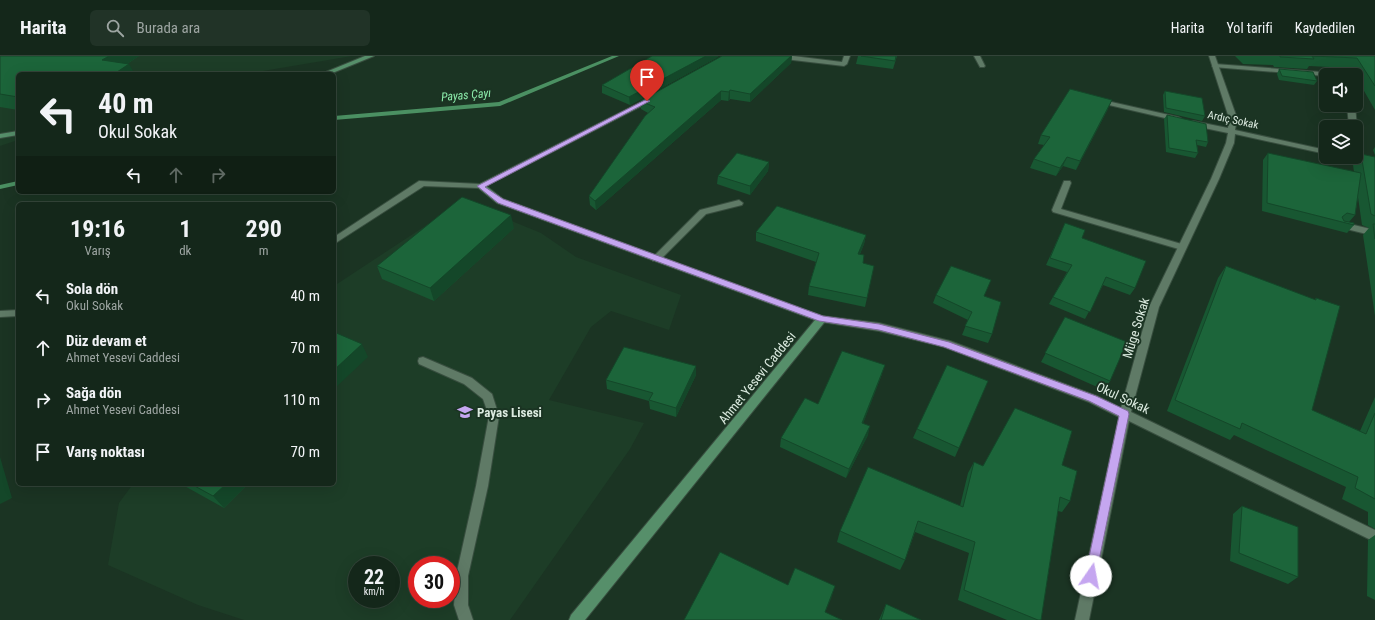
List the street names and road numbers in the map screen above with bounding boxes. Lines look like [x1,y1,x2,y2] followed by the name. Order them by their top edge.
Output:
[1206,108,1260,132] street label: Ardıç Sokak
[1120,296,1152,360] street label: Müge Sokak
[715,329,799,427] street label: Ahmet Yesevi Caddesi
[1094,379,1152,417] street label: Okul Sokak

